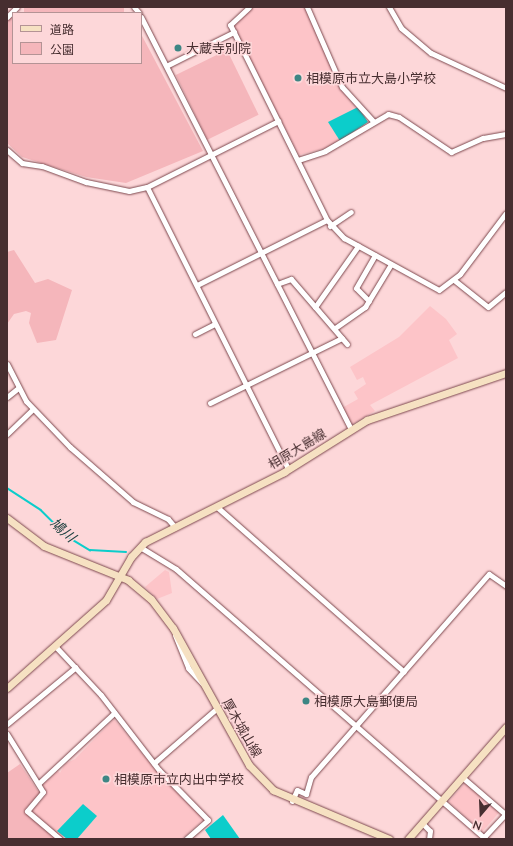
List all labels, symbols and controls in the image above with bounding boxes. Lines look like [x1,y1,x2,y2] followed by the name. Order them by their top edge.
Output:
[12,12,142,64] legend
[50,22,74,37] text: 道路
[186,40,251,56] place label: 大蔵寺別院
[50,42,74,57] text: 公園
[173,43,183,53] marker: 大蔵寺別院
[306,70,436,86] place label: 相模原市立大島小学校
[293,73,303,83] marker: 相模原市立大島小学校
[265,426,329,472] street label: 相原大島線
[47,514,79,546] water label: 鳩川
[314,693,418,709] place label: 相模原大島郵便局
[219,696,265,760] street label: 厚木城山線
[301,696,311,706] marker: 相模原大島郵便局
[114,771,244,787] place label: 相模原市立内出中学校
[101,774,111,784] marker: 相模原市立内出中学校
[461,794,501,834] north arrow
[471,818,483,833] text: N

